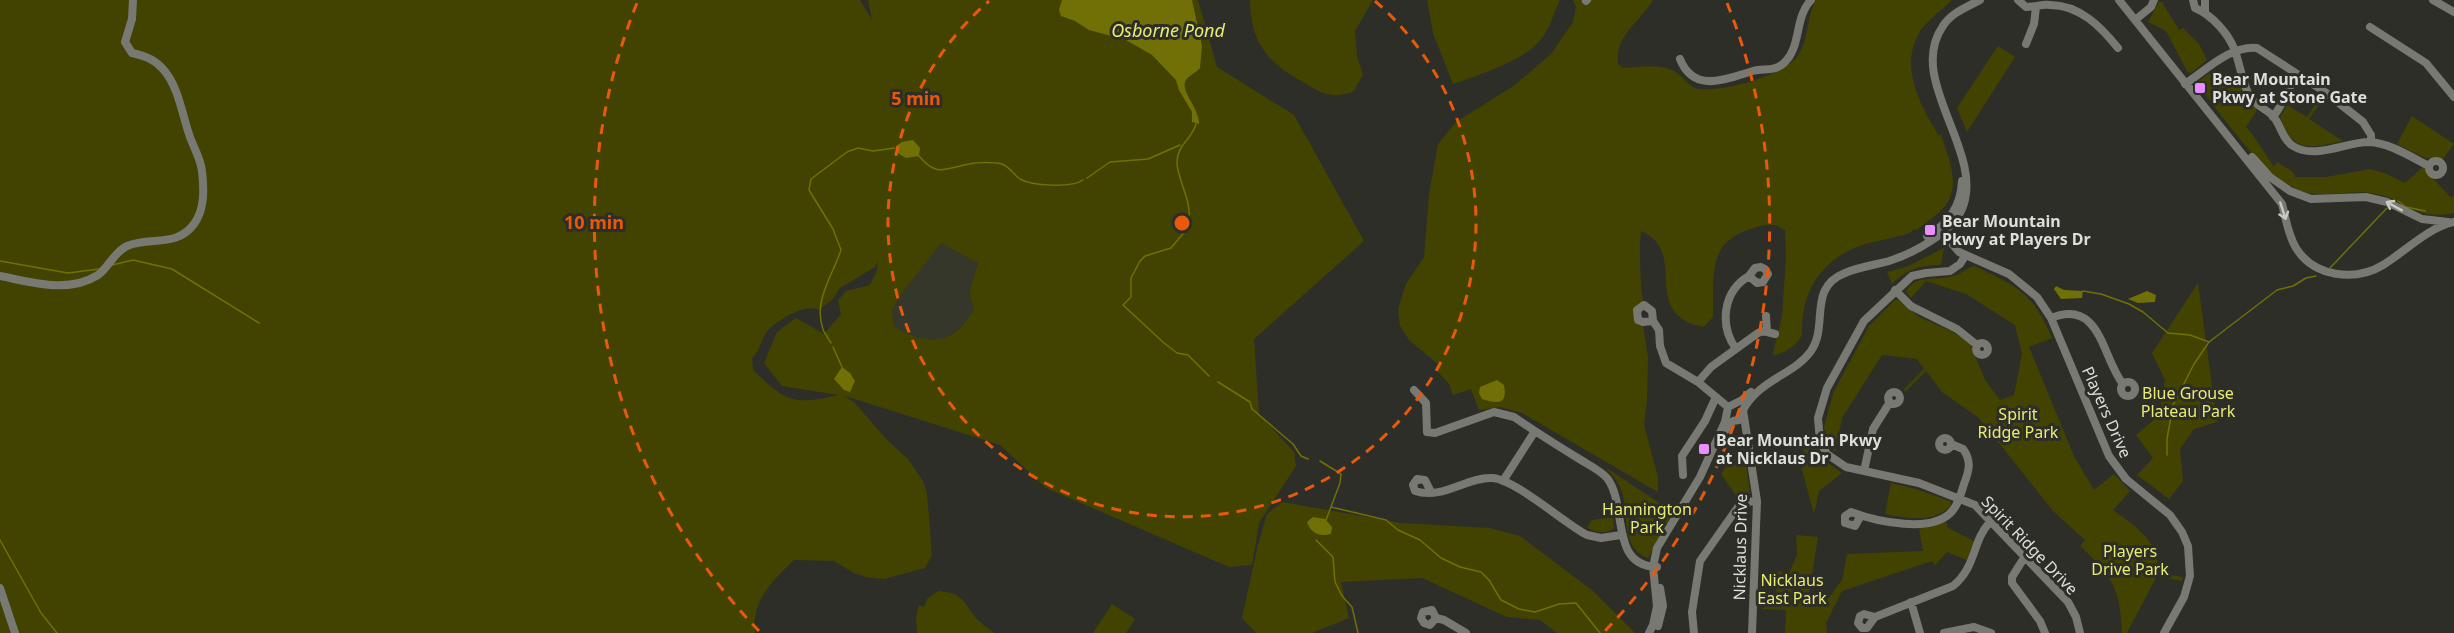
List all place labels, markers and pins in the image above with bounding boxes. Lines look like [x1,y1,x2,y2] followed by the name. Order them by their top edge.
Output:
[2212,68,2367,108] place label: Bear Mountain Pkwy at Stone Gate
[2193,81,2207,95] marker: Bear Mountain Pkwy at Stone Gate
[1942,210,2091,250] place label: Bear Mountain Pkwy at Players Dr
[1172,213,1192,233] centre of rings
[1923,223,1937,237] marker: Bear Mountain Pkwy at Players Dr
[1716,429,1882,469] place label: Bear Mountain Pkwy at Nicklaus Dr
[1697,442,1711,456] marker: Bear Mountain Pkwy at Nicklaus Dr

